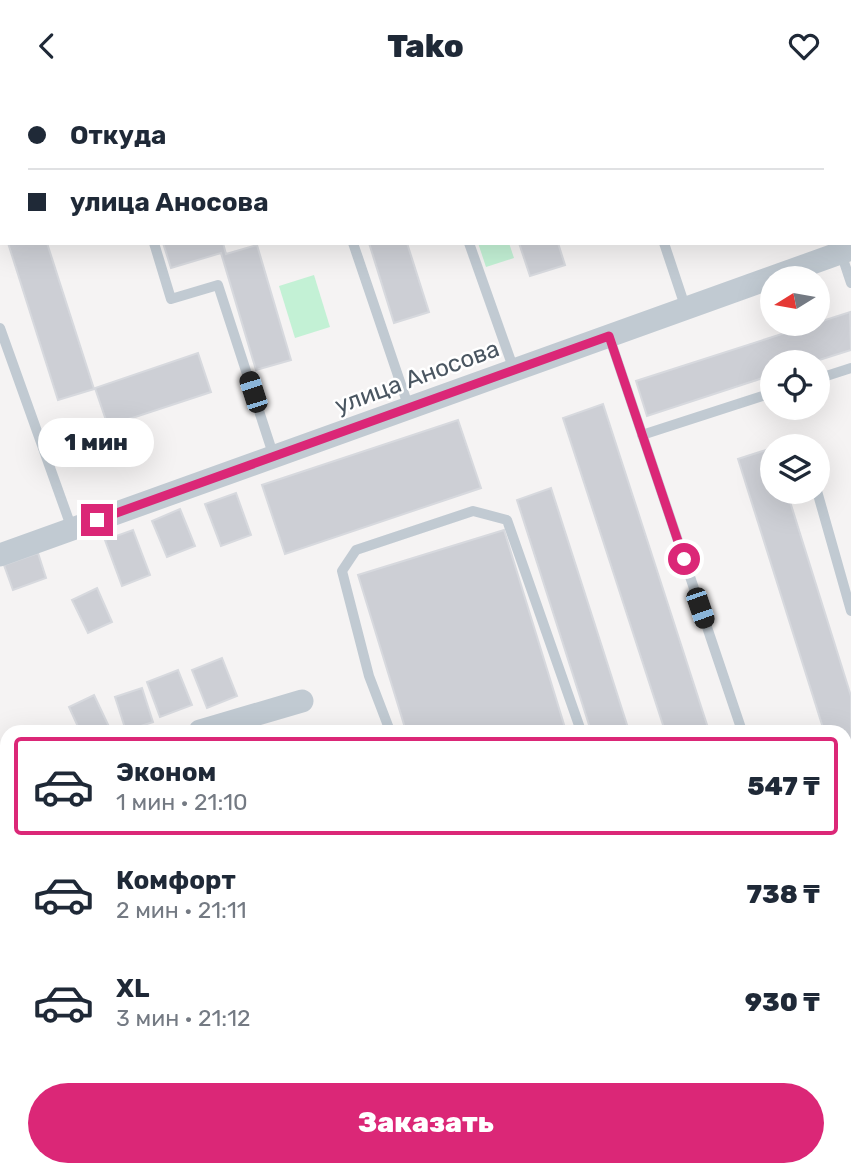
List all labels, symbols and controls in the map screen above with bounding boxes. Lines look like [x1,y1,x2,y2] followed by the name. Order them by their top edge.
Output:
[28,27,66,65] icon: back
[387,27,464,65] text: Tako
[785,27,823,65] icon: heart
[70,120,166,151] text: Откуда
[70,187,269,218] text: улица Аносова
[760,266,830,336] north arrow
[760,266,830,504] map controls
[331,334,503,420] street label: улица Аносова
[760,350,830,420] button: locate
[237,369,270,415] car
[39,419,155,467] callout: 1 мин
[64,428,128,456] text: 1 мин
[760,434,830,504] button: layers
[81,504,113,536] route end
[668,543,700,575] route start
[684,585,717,631] car
[32,755,95,818] icon: car
[116,757,216,788] text: Эконом
[747,771,820,802] text: 547 ₸
[116,788,248,816] text: 1 мин · 21:10
[32,863,95,926] icon: car
[116,865,236,896] text: Комфорт
[746,879,820,910] text: 738 ₸
[116,896,247,924] text: 2 мин · 21:11
[32,971,95,1034] icon: car
[116,973,149,1004] text: XL
[745,987,820,1018] text: 930 ₸
[116,1004,251,1032] text: 3 мин · 21:12
[28,1083,824,1163] button: Заказать

